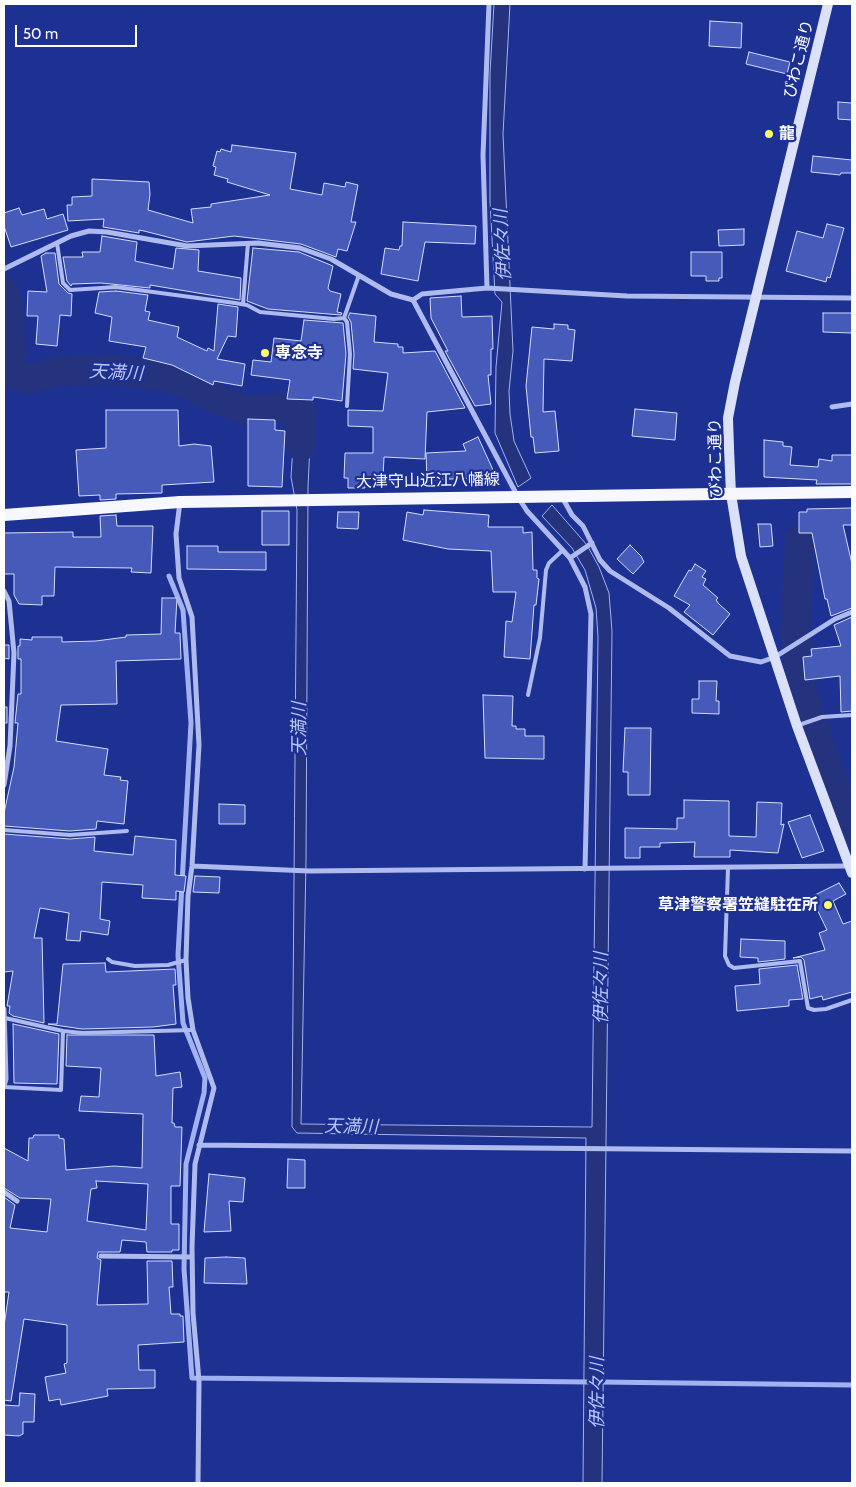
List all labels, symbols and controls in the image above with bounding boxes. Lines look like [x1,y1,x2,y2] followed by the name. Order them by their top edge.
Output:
[18,15,140,47] scale bar
[780,18,818,100] street label: びわこ通り
[23,25,58,43] text: 50 m
[779,124,795,144] place label: 龍
[763,128,775,140] marker: 龍
[490,208,516,282] water label: 伊佐々川
[275,343,323,363] place label: 専念寺
[259,347,271,359] marker: 専念寺
[88,361,144,385] water label: 天満川
[706,418,726,498] street label: びわこ通り
[356,470,500,492] street label: 大津守山近江八幡線
[289,702,311,756] water label: 天満川
[658,895,818,915] place label: 草津警察署笠縫駐在所
[822,899,834,911] marker: 草津警察署笠縫駐在所
[591,952,613,1024] water label: 伊佐々川
[324,1116,378,1138] water label: 天満川
[587,1357,609,1429] water label: 伊佐々川

